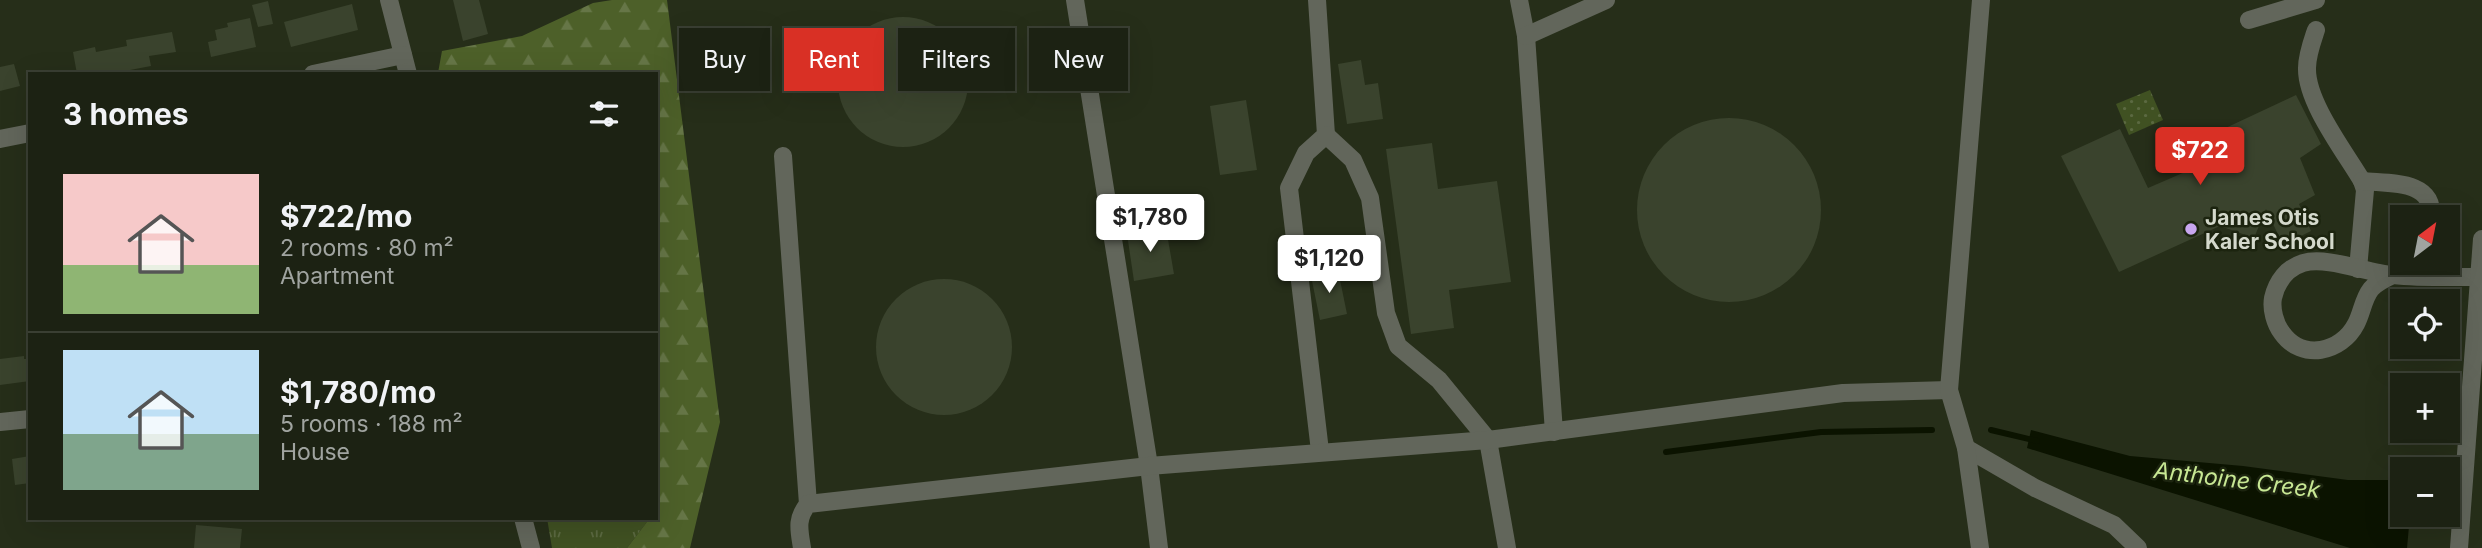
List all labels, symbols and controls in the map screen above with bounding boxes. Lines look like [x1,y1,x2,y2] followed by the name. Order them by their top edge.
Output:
[679,28,770,91] chip: Buy
[784,28,884,91] chip: Rent
[898,28,1015,91] chip: Filters
[1029,28,1128,91] chip: New
[585,95,623,133] icon: filters
[63,96,189,132] text: 3 homes
[2159,128,2241,187] pin: $722
[2171,136,2229,164] text: $722
[1093,194,1207,254] pin: $1,780
[280,198,412,234] text: $722/mo
[119,202,203,286] icon: home
[1112,203,1188,231] text: $1,780
[2205,205,2335,254] place label: James Otis Kaler School
[2390,205,2460,275] north arrow
[2390,205,2460,527] map controls
[2183,221,2199,237] marker: James Otis Kaler School
[280,234,454,262] text: 2 rooms · 80 m²
[1272,236,1386,295] pin: $1,120
[1294,244,1364,272] text: $1,120
[280,262,394,290] text: Apartment
[2390,289,2460,359] button: locate
[2390,373,2460,443] button: +
[280,374,436,410] text: $1,780/mo
[119,378,203,462] icon: home
[280,410,463,438] text: 5 rooms · 188 m²
[280,438,350,466] text: House
[2151,456,2322,504] water label: Anthoine Creek
[2390,457,2460,527] button: −

